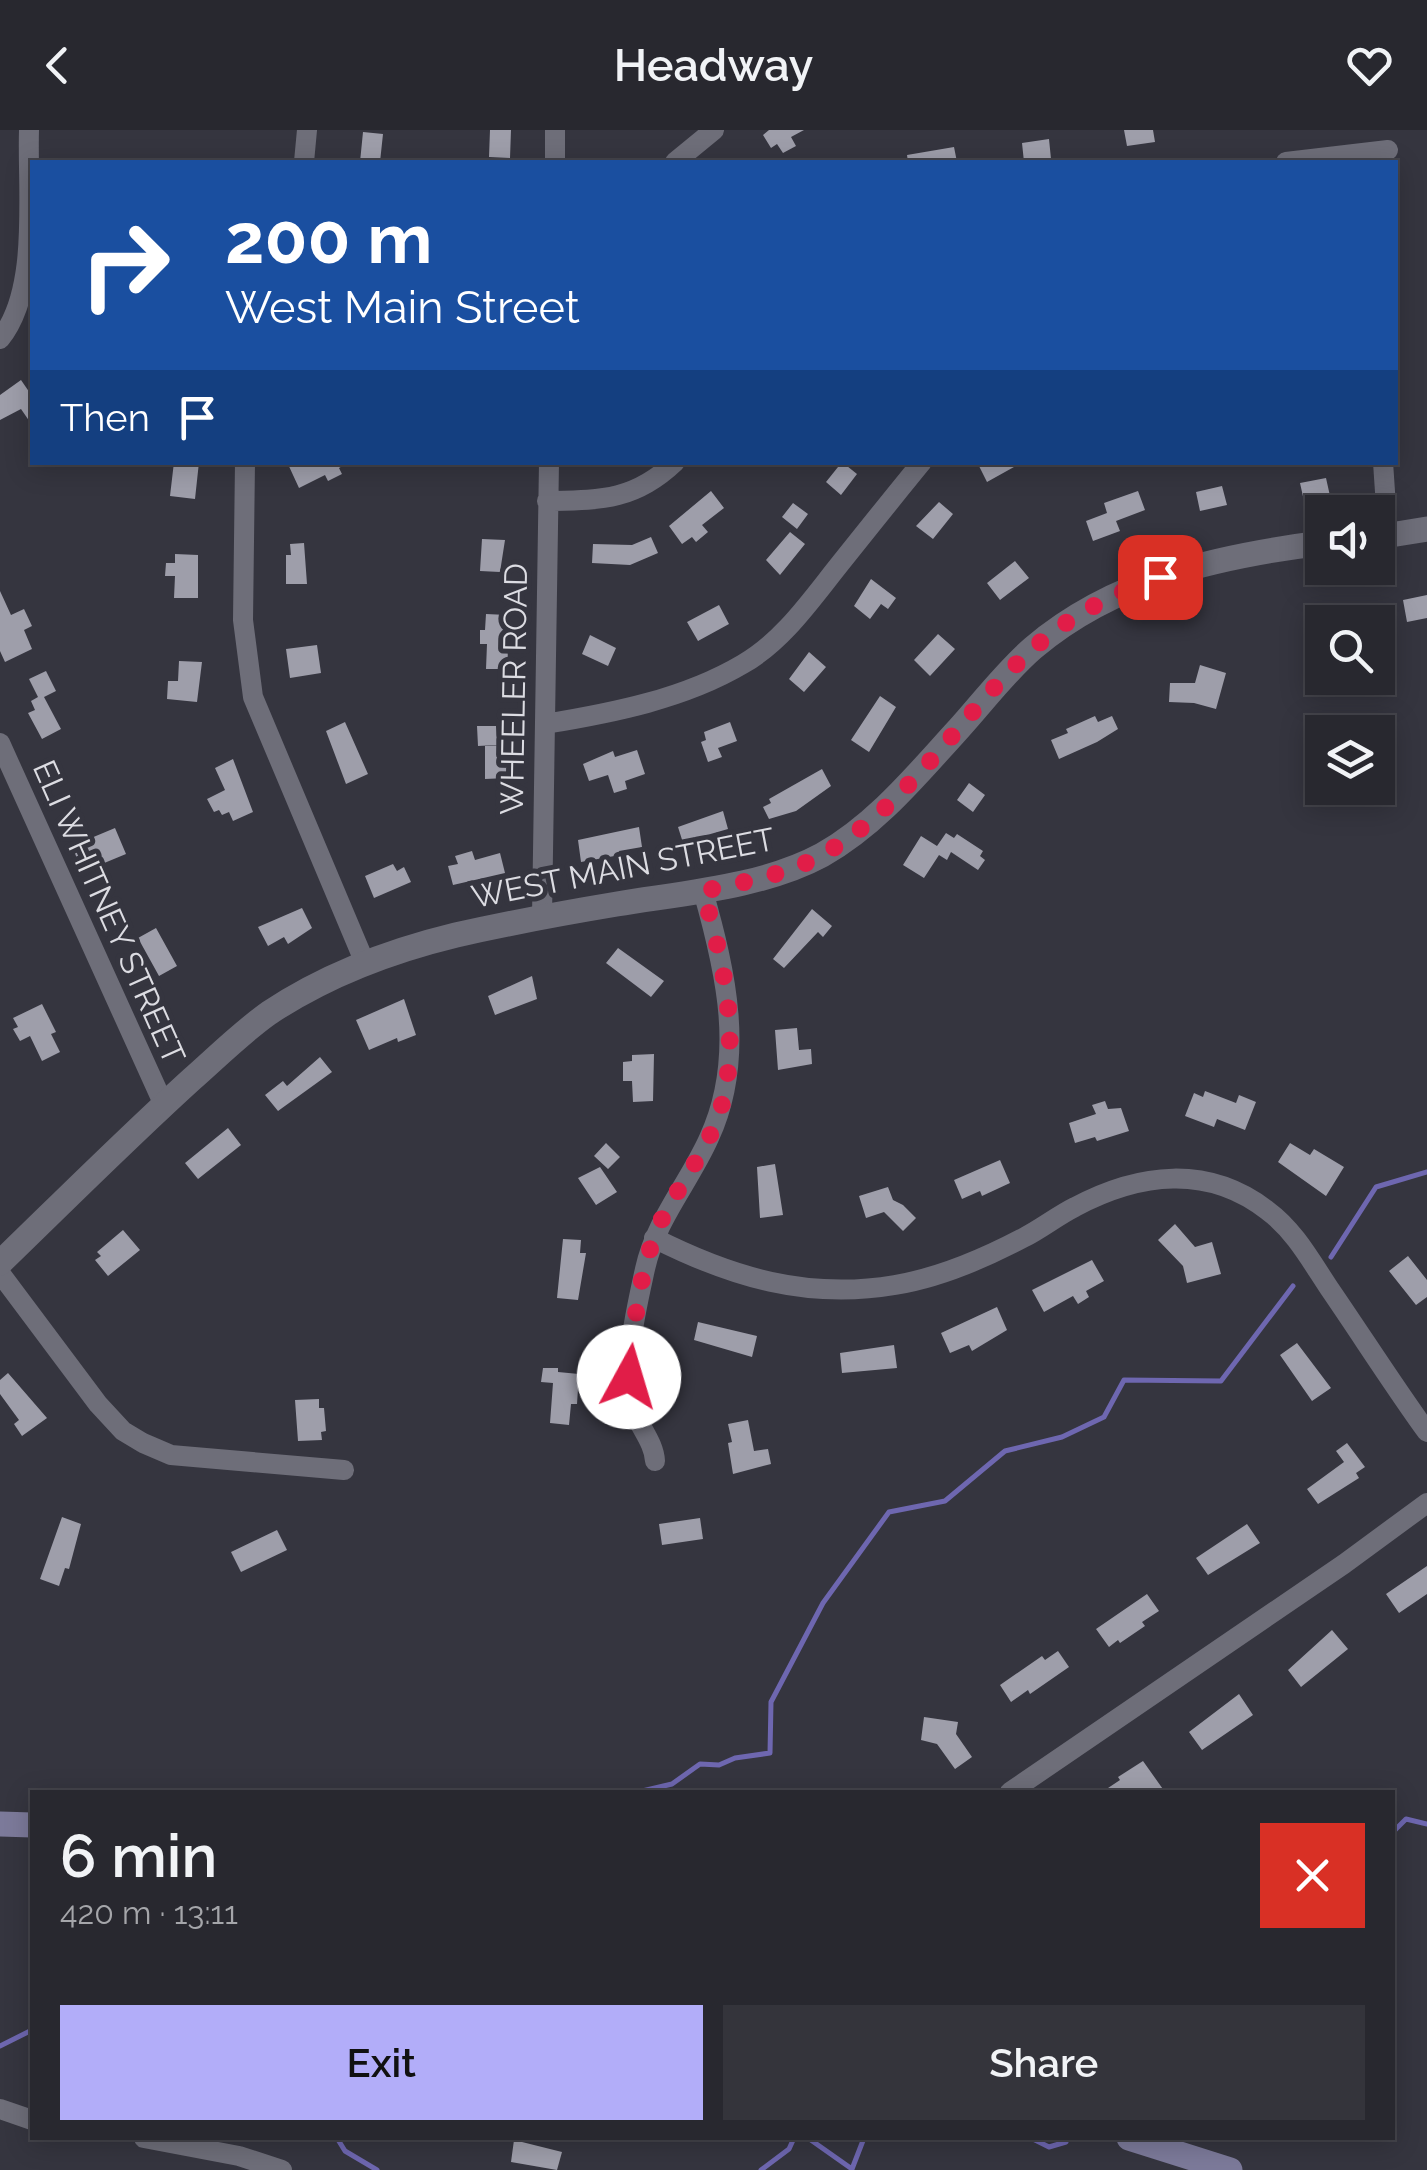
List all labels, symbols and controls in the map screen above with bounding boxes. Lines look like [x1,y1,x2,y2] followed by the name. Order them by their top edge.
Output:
[30,38,85,93] icon: back
[1342,38,1397,93] icon: heart
[614,39,813,92] text: Headway
[225,197,432,279] text: 200 m
[60,200,190,330] icon: right
[225,281,580,334] text: West Main Street
[170,390,225,445] icon: arrive
[60,395,150,440] text: Then
[1305,495,1395,805] map controls
[1305,495,1395,585] button: sound
[1118,535,1203,620] pin
[1133,550,1188,605] icon: arrive
[493,563,534,815] street label: WHEELER ROAD
[1305,605,1395,695] button: search
[1305,715,1395,805] button: layers
[26,754,193,1069] street label: ELI WHITNEY STREET
[468,820,777,915] street label: WEST MAIN STREET
[577,1325,681,1429] position arrow
[60,1821,217,1891] text: 6 min
[1260,1823,1365,1928] button: close
[60,1894,238,1931] text: 420 m · 13:11
[60,2005,703,2120] button: Exit
[723,2005,1365,2120] button: Share

